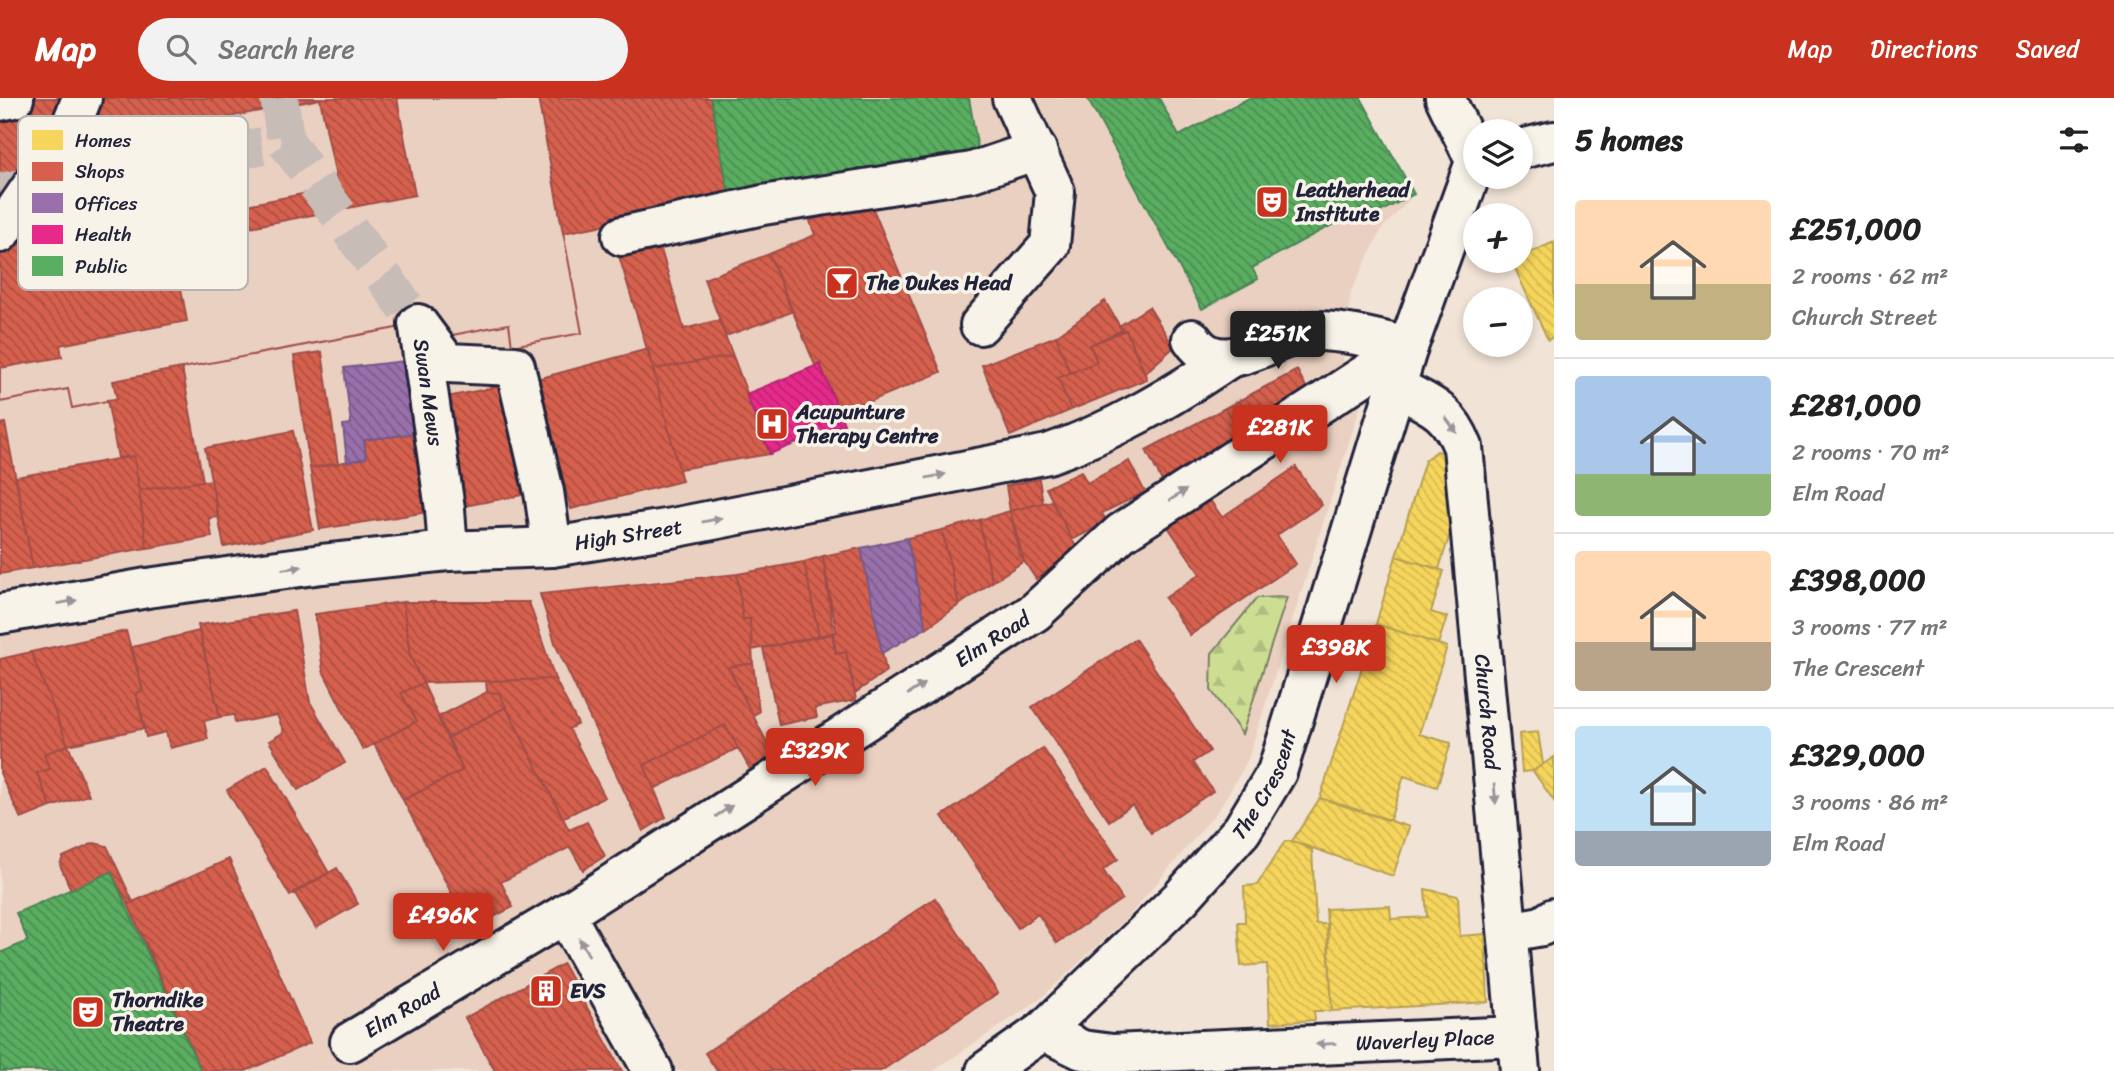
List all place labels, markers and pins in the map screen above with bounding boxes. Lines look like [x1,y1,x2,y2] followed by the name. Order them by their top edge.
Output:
[1295,171,1411,233] place label: Leatherhead Institute
[1253,183,1291,221] theatre icon: Leatherhead Institute
[823,264,861,302] bar icon: The Dukes Head
[866,264,1013,302] place label: The Dukes Head
[1229,312,1327,371] pin: £251K
[795,393,939,455] place label: Acupunture Therapy Centre
[753,405,791,443] hospital icon: Acupunture Therapy Centre
[1231,406,1329,465] pin: £281K
[1287,626,1385,685] pin: £398K
[766,728,864,788] pin: £329K
[394,894,492,953] pin: £496K
[527,972,565,1010] building icon: EVS
[570,972,607,1010] place label: EVS
[112,981,204,1043] place label: Thorndike Theatre
[69,993,107,1031] theatre icon: Thorndike Theatre

